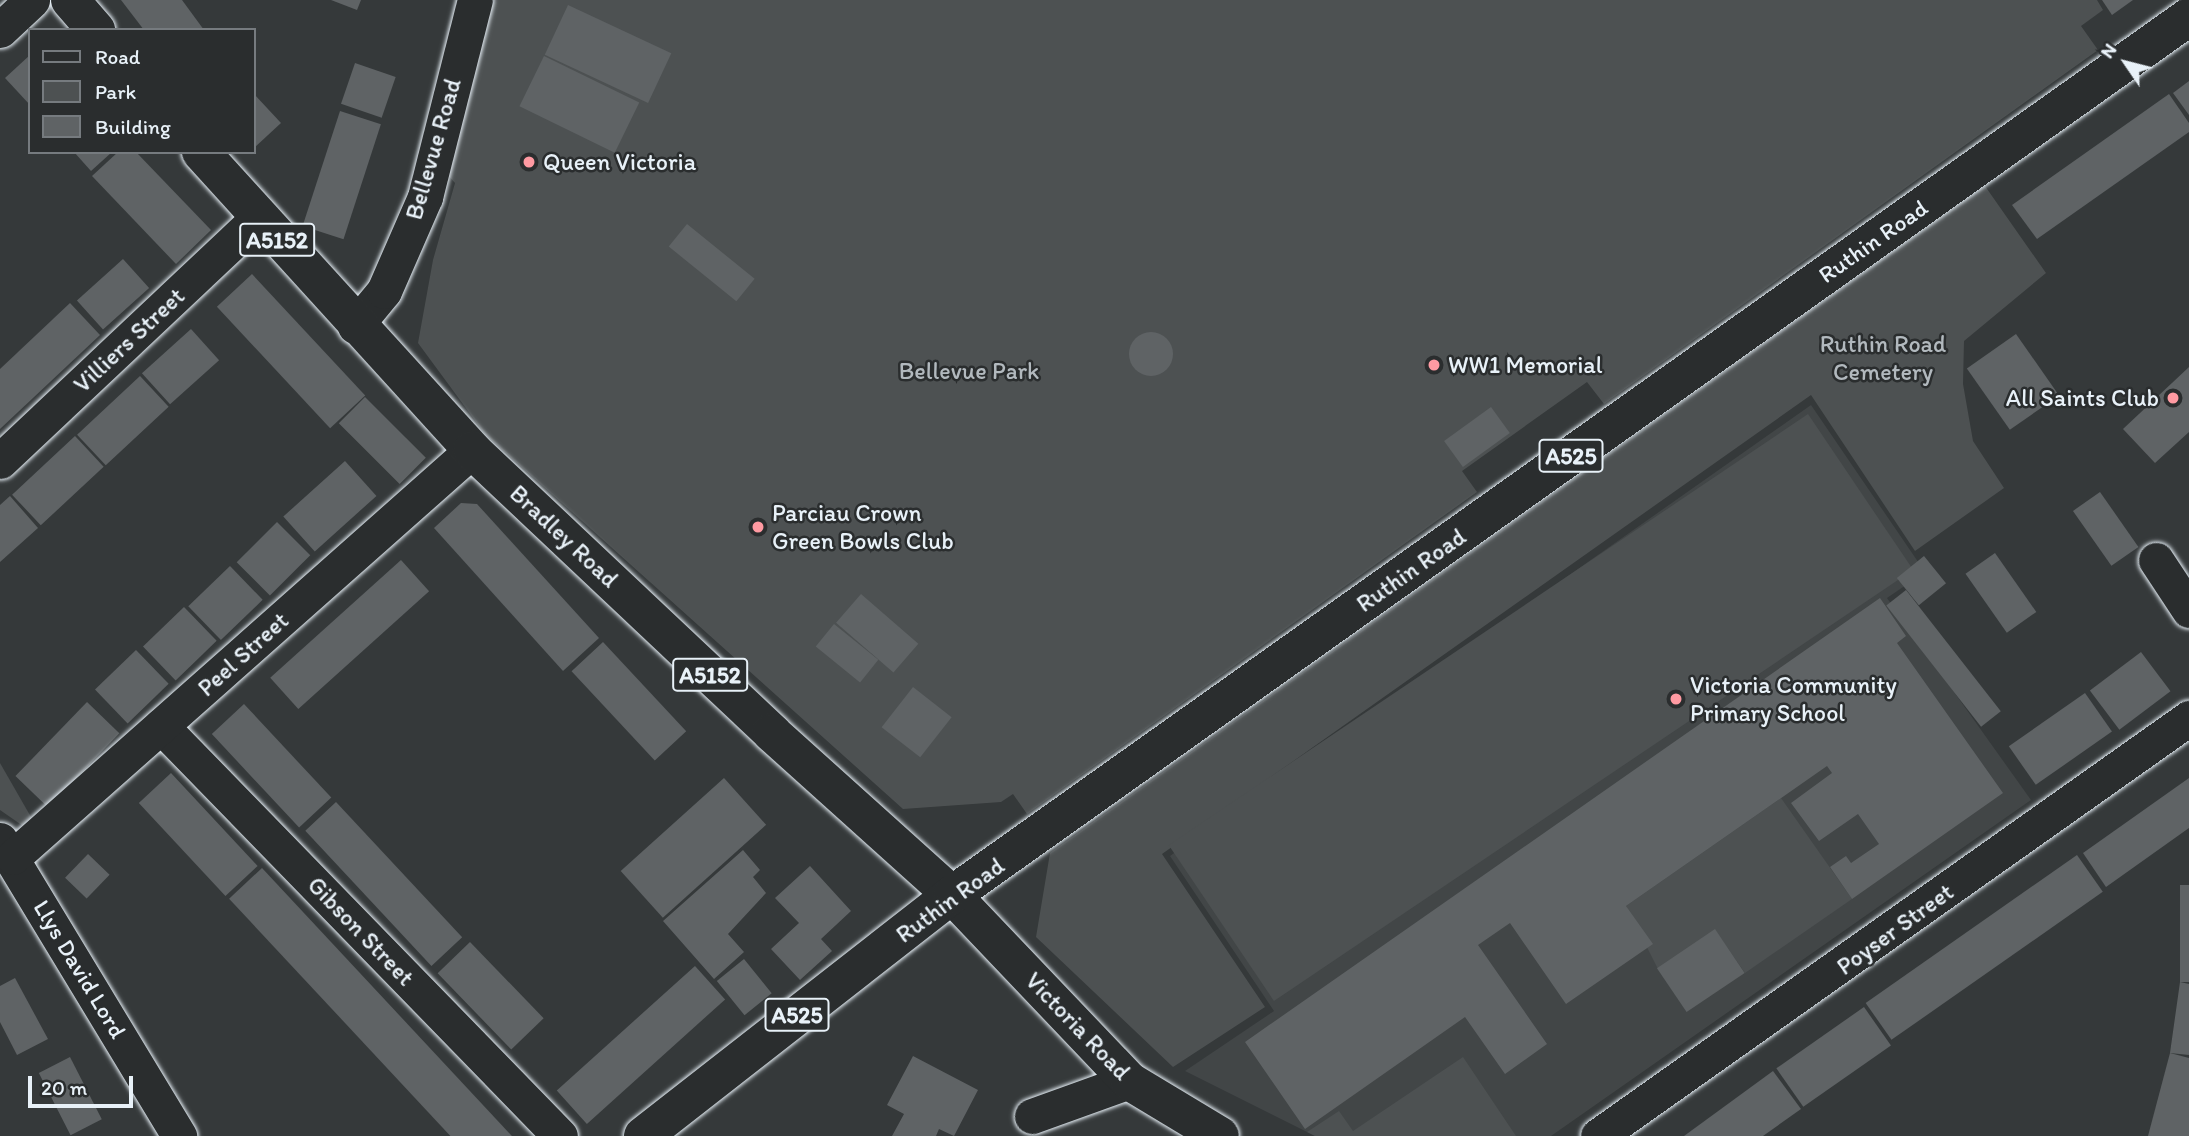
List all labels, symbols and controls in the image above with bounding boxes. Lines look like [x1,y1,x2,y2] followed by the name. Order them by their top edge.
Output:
[28,28,256,154] legend
[2091,28,2161,98] north arrow
[2095,39,2121,63] text: N
[95,44,140,69] text: Road
[399,75,467,223] street label: Bellevue Road
[95,79,136,104] text: Park
[95,114,171,139] text: Building
[543,148,696,176] place label: Queen Victoria
[521,154,537,170] marker: Queen Victoria
[1813,193,1933,289] street label: Ruthin Road
[238,220,316,260] road number: A5152
[68,282,190,398] street label: Villiers Street
[1820,330,1946,386] park label: Ruthin Road Cemetery
[1448,351,1603,379] place label: WW1 Memorial
[899,357,1039,385] park label: Bellevue Park
[1426,357,1442,373] marker: WW1 Memorial
[2006,384,2159,412] place label: All Saints Club
[2165,390,2181,406] marker: All Saints Club
[1538,436,1604,476] road number: A525
[504,479,624,593] street label: Bradley Road
[772,499,954,555] place label: Parciau Crown Green Bowls Club
[750,519,766,535] marker: Parciau Crown Green Bowls Club
[1351,522,1471,618] street label: Ruthin Road
[192,606,294,702] street label: Peel Street
[672,656,748,694] road number: A5152
[1690,671,1897,727] place label: Victoria Community Primary School
[1668,691,1684,707] marker: Victoria Community Primary School
[891,851,1009,949] street label: Ruthin Road
[302,870,420,992] street label: Gibson Street
[1831,877,1959,981] street label: Poyser Street
[27,894,133,1044] street label: Llys David Lord
[1020,966,1136,1086] street label: Victoria Road
[764,996,830,1034] road number: A525
[32,1062,136,1106] scale bar
[41,1075,87,1100] text: 20 m

